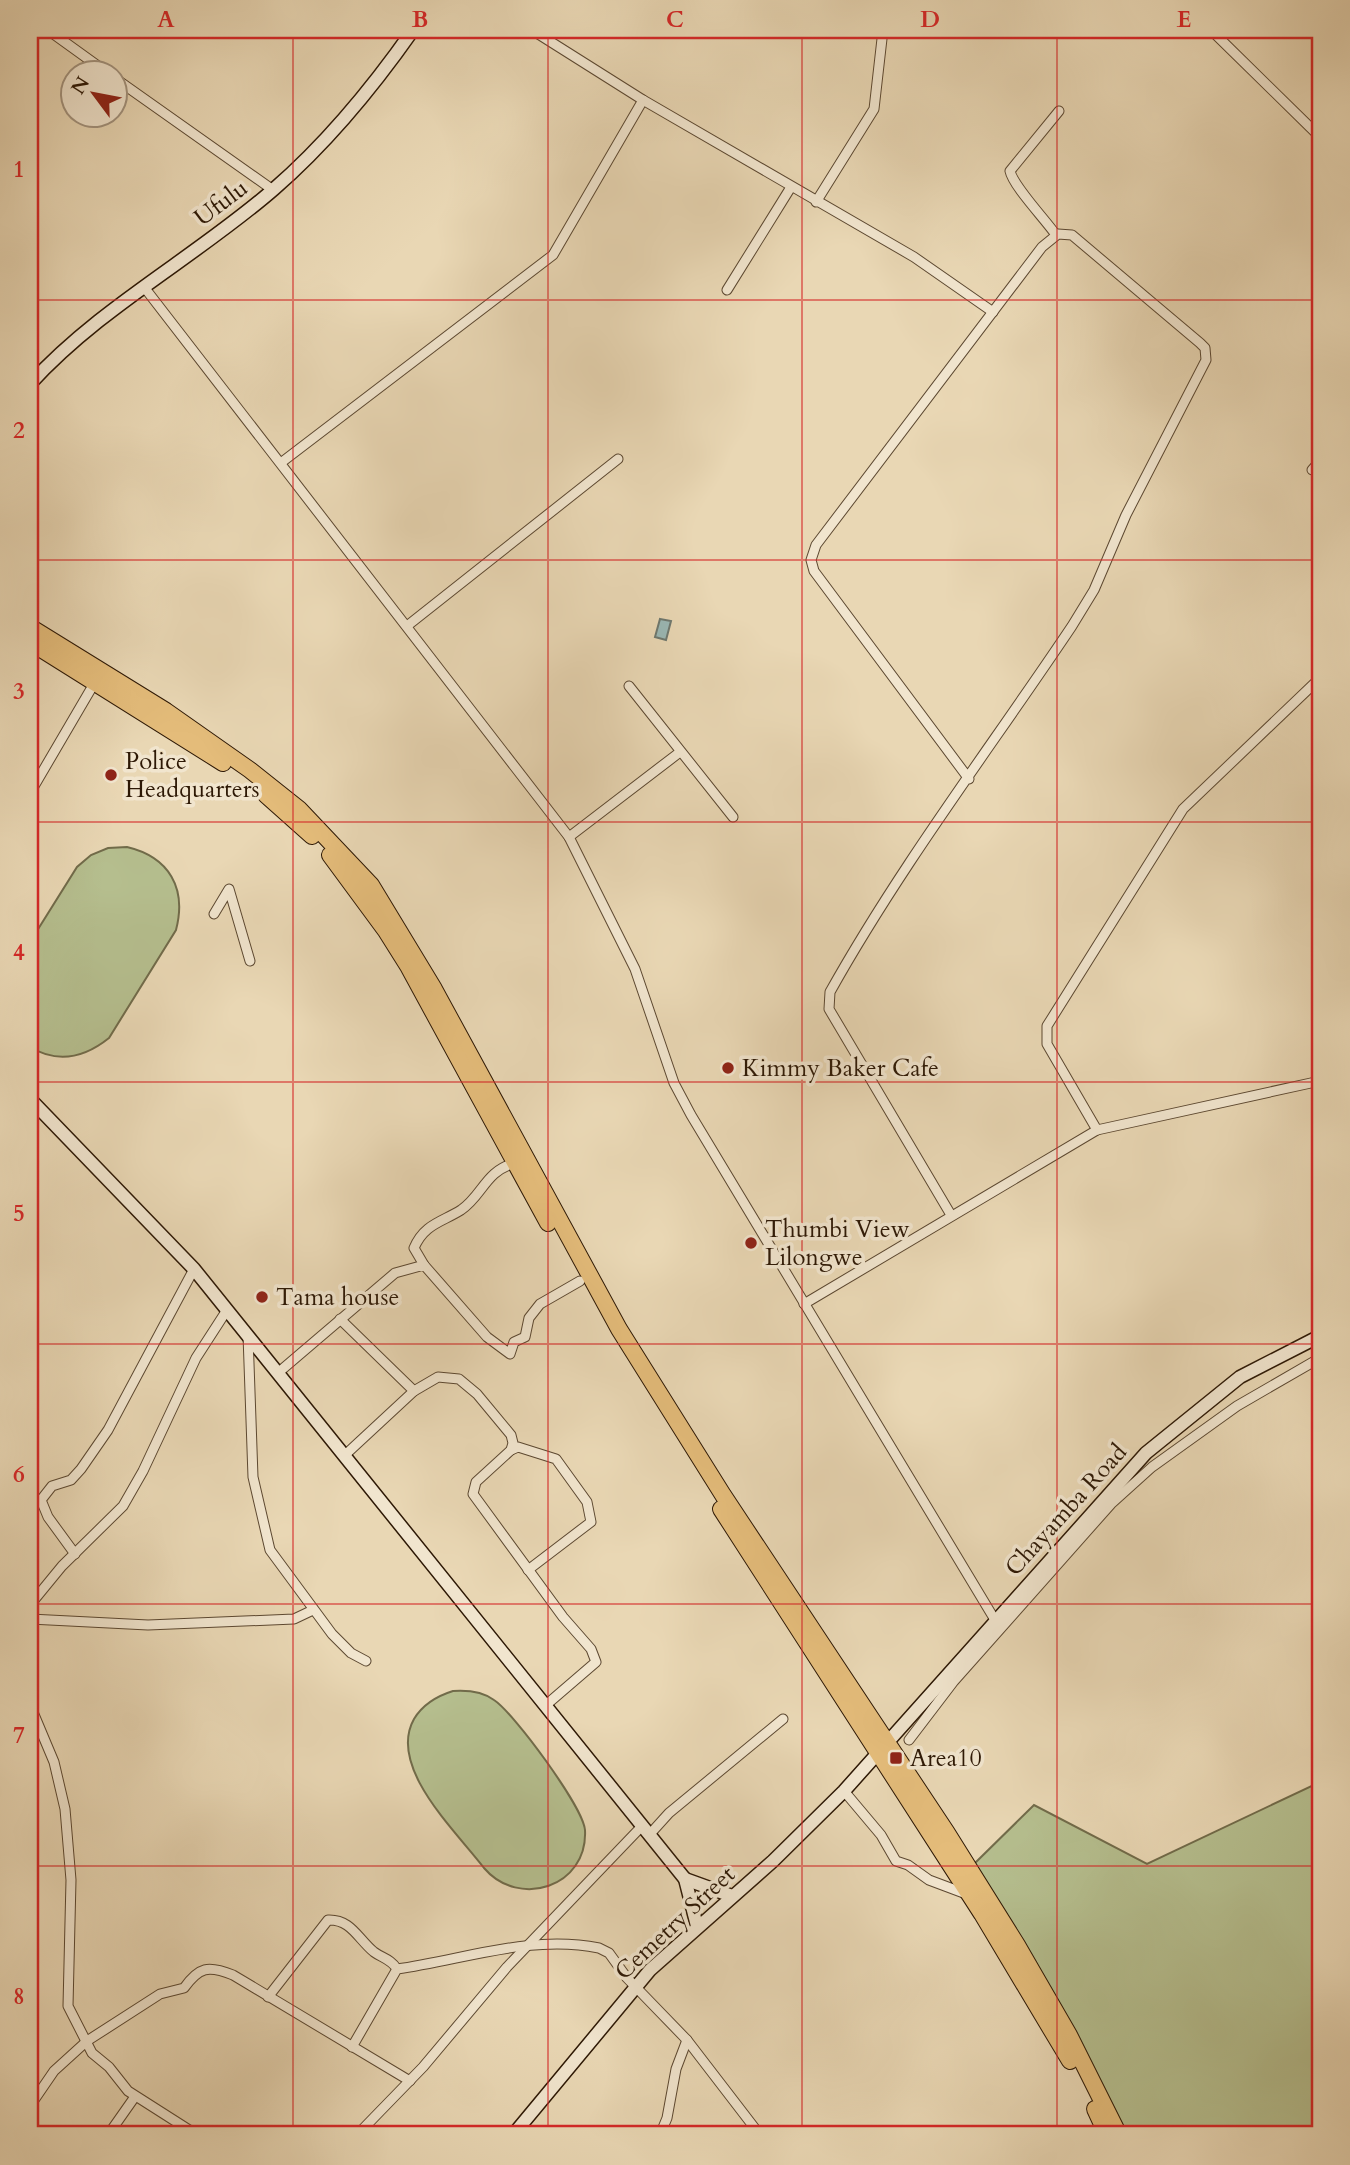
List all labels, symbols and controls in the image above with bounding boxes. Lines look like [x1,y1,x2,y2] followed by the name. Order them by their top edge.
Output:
[157,4,175,35] text: A
[412,4,428,35] text: B
[666,4,684,35] text: C
[920,4,940,35] text: D
[1177,4,1191,35] text: E
[60,60,130,130] north arrow
[65,71,96,99] text: N
[13,154,25,185] text: 1
[187,172,255,234] street label: Ufulu
[13,415,25,446] text: 2
[13,676,25,707] text: 3
[125,745,260,806] place label: Police Headquarters
[103,767,119,783] marker: Police Headquarters
[13,937,25,968] text: 4
[742,1052,939,1085] place label: Kimmy Baker Cafe
[720,1060,736,1076] marker: Kimmy Baker Cafe
[13,1198,25,1229] text: 5
[765,1213,910,1274] place label: Thumbi View Lilongwe
[743,1235,759,1251] marker: Thumbi View Lilongwe
[276,1281,399,1314] place label: Tama house
[254,1289,270,1305] marker: Tama house
[998,1436,1135,1583] street label: Chayamba Road
[13,1459,25,1490] text: 6
[13,1720,25,1751] text: 7
[910,1742,982,1775] place label: Area10
[888,1750,904,1766] marker: Area10
[608,1858,743,1987] street label: Cemetry Street
[13,1981,25,2012] text: 8

